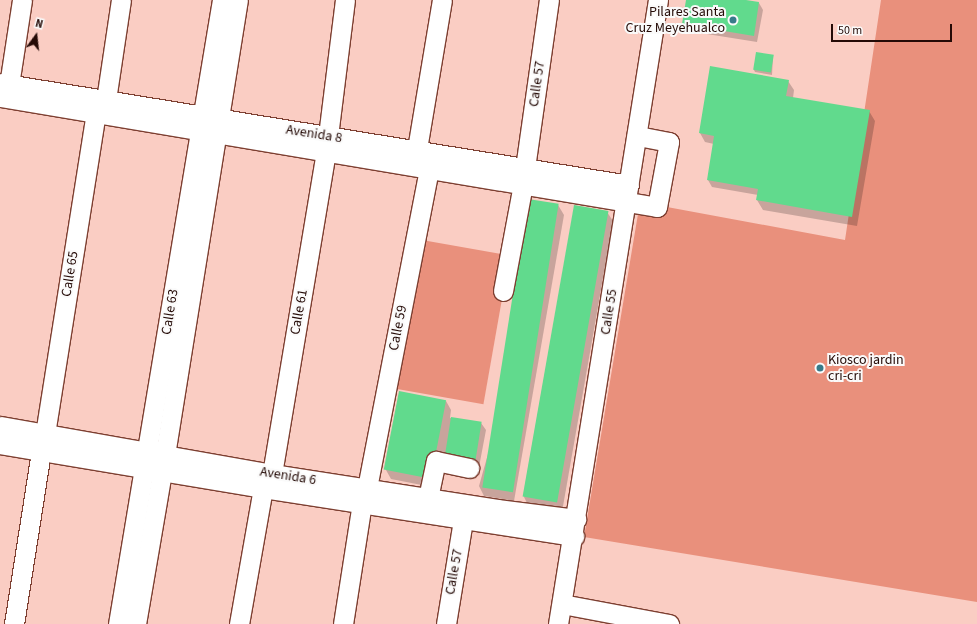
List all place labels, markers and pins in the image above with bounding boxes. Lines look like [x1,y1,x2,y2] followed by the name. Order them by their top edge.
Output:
[626,4,725,36] place label: Pilares Santa Cruz Meyehualco
[728,15,738,25] marker: Pilares Santa Cruz Meyehualco
[828,352,904,384] place label: Kiosco jardin cri-cri
[815,363,825,373] marker: Kiosco jardin cri-cri

